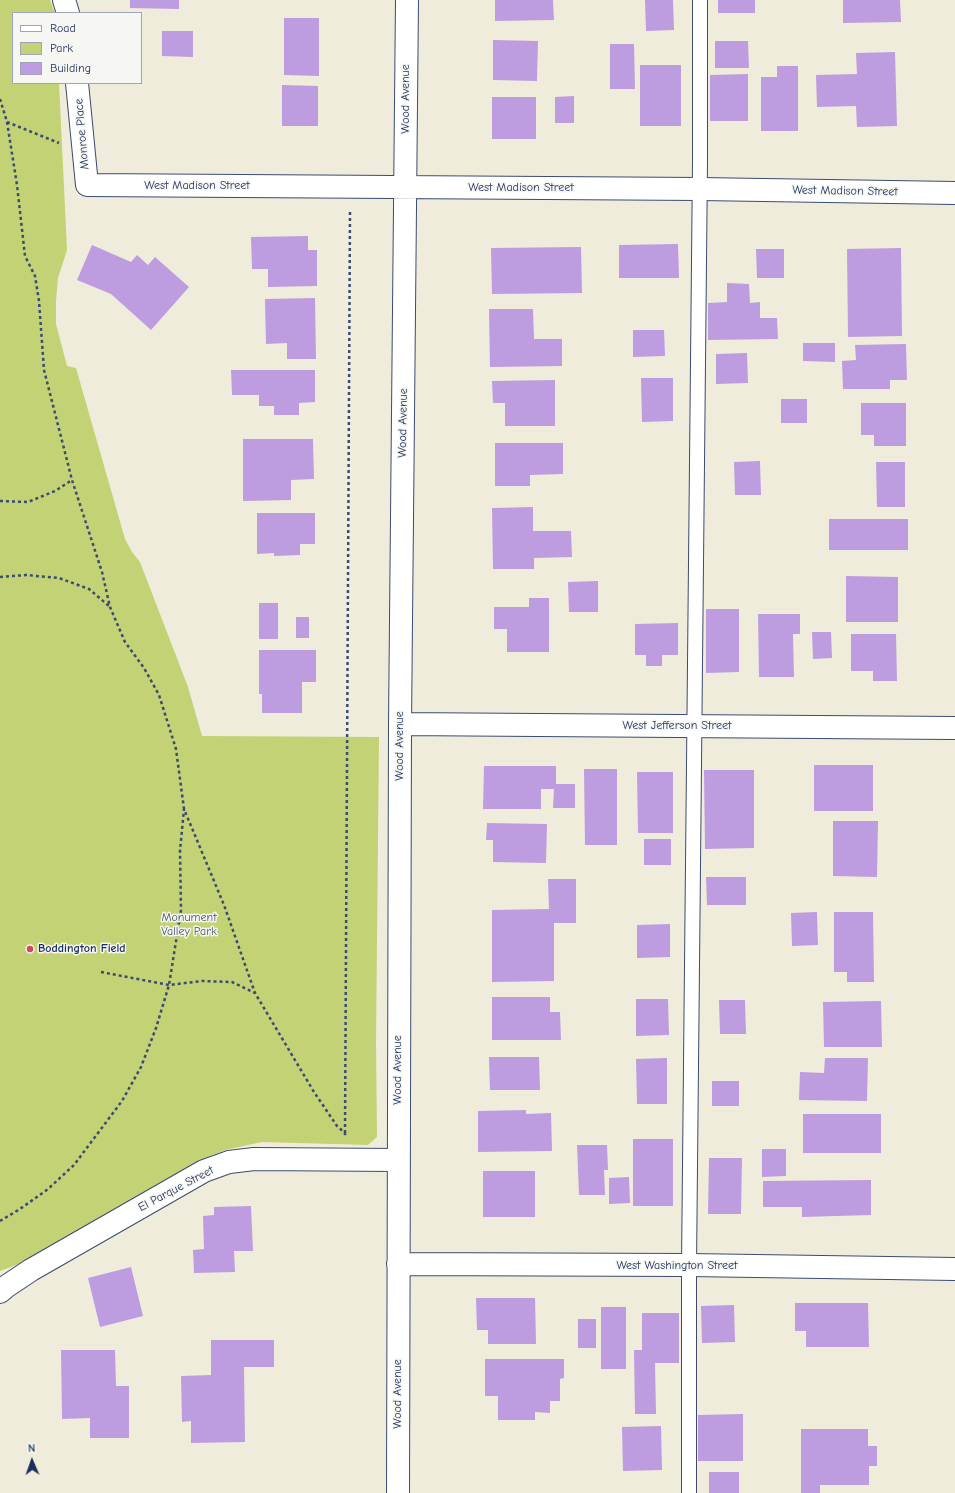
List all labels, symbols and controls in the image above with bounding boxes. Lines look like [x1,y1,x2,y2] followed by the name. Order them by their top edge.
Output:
[12,12,142,84] legend
[50,21,76,35] text: Road
[50,41,73,55] text: Park
[50,61,91,75] text: Building
[399,64,413,134] street label: Wood Avenue
[72,98,92,170] street label: Monroe Place
[144,179,250,193] street label: West Madison Street
[468,181,574,195] street label: West Madison Street
[792,183,898,199] street label: West Madison Street
[395,388,411,458] street label: Wood Avenue
[393,711,407,781] street label: Wood Avenue
[623,719,731,733] street label: West Jefferson Street
[161,911,217,939] park label: Monument Valley Park
[38,942,126,956] place label: Boddington Field
[25,944,35,954] marker: Boddington Field
[391,1035,405,1105] street label: Wood Avenue
[136,1163,216,1215] street label: El Parque Street
[616,1259,738,1273] street label: West Washington Street
[391,1359,405,1429] street label: Wood Avenue
[12,1441,52,1481] north arrow
[28,1442,35,1455] text: N

